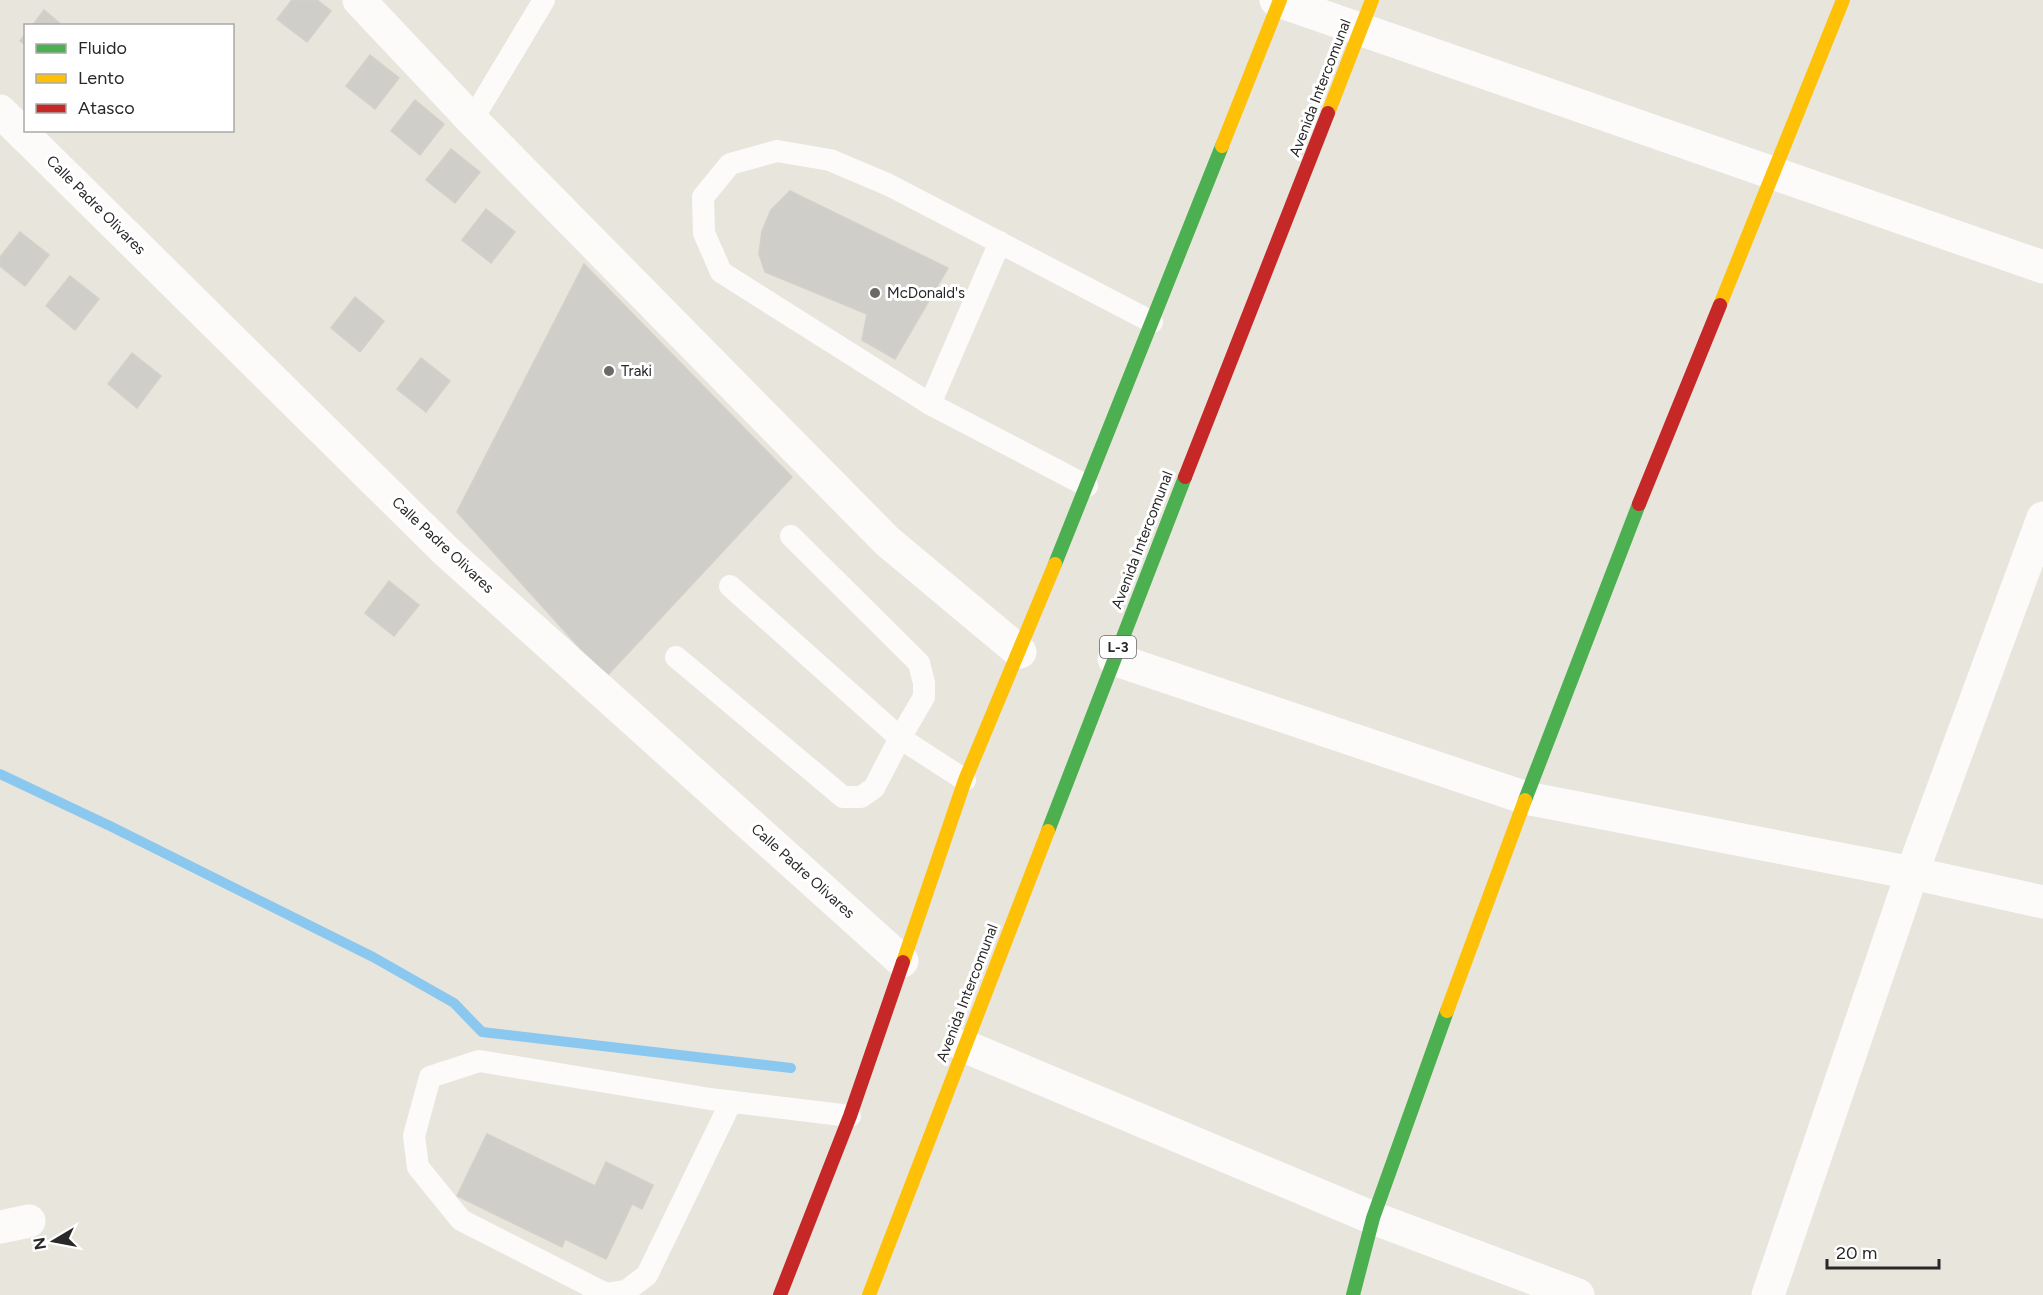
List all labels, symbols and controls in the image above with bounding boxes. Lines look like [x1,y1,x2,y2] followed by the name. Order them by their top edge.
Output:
[1285,16,1355,160] street label: Avenida Intercomunal
[24,24,234,132] legend
[78,37,127,59] text: Fluido
[78,67,124,89] text: Lento
[78,97,135,119] text: Atasco
[43,152,149,258] street label: Calle Padre Olivares
[887,284,965,302] place label: McDonald's
[868,286,882,300] marker: McDonald's
[621,362,652,380] place label: Traki
[602,364,616,378] marker: Traki
[1107,468,1177,612] street label: Avenida Intercomunal
[388,493,498,597] street label: Calle Padre Olivares
[1100,636,1136,658] road number: L-3
[748,820,858,922] street label: Calle Padre Olivares
[932,921,1002,1065] street label: Avenida Intercomunal
[24,1211,84,1271] north arrow
[1827,1232,1940,1270] scale bar
[29,1236,50,1251] text: N
[1836,1242,1877,1264] text: 20 m

